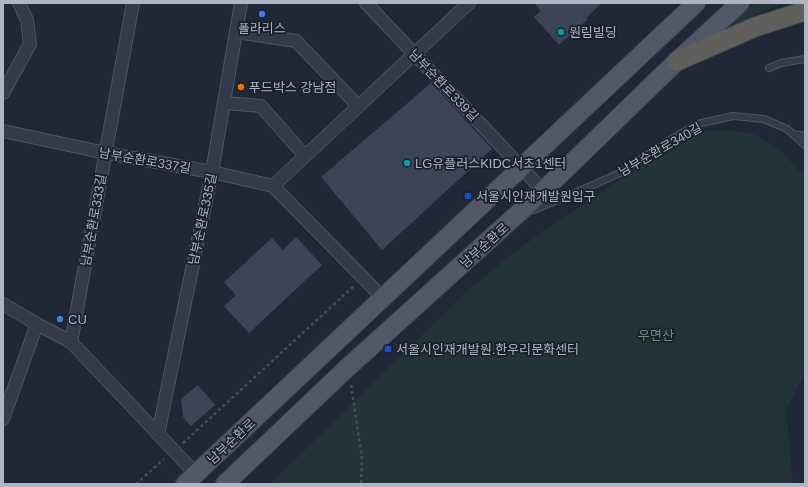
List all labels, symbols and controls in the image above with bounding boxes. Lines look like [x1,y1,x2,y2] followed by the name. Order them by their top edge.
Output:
[257,9,267,19] marker: 폴라리스
[238,21,286,36] place label: 폴라리스
[569,25,617,40] place label: 원림빌딩
[556,27,566,37] marker: 원림빌딩
[406,47,481,124] street label: 남부순환로339길
[249,80,336,95] place label: 푸드박스 강남점
[236,82,246,92] marker: 푸드박스 강남점
[616,120,704,179] street label: 남부순환로340길
[98,145,192,176] street label: 남부순환로337길
[415,156,566,171] place label: LG유플러스KIDC서초1센터
[402,158,412,168] marker: LG유플러스KIDC서초1센터
[185,172,220,266] street label: 남부순환로335길
[78,173,109,267] street label: 남부순환로333길
[476,189,596,204] place label: 서울시인재개발원입구
[463,191,473,201] marker: 서울시인재개발원입구
[457,220,512,271] street label: 남부순환로
[68,312,87,327] place label: CU
[55,314,65,324] marker: CU
[638,328,674,343] park label: 우면산
[396,342,579,357] place label: 서울시인재개발원.한우리문화센터
[383,344,393,354] marker: 서울시인재개발원.한우리문화센터
[204,415,258,467] street label: 남부순환로

